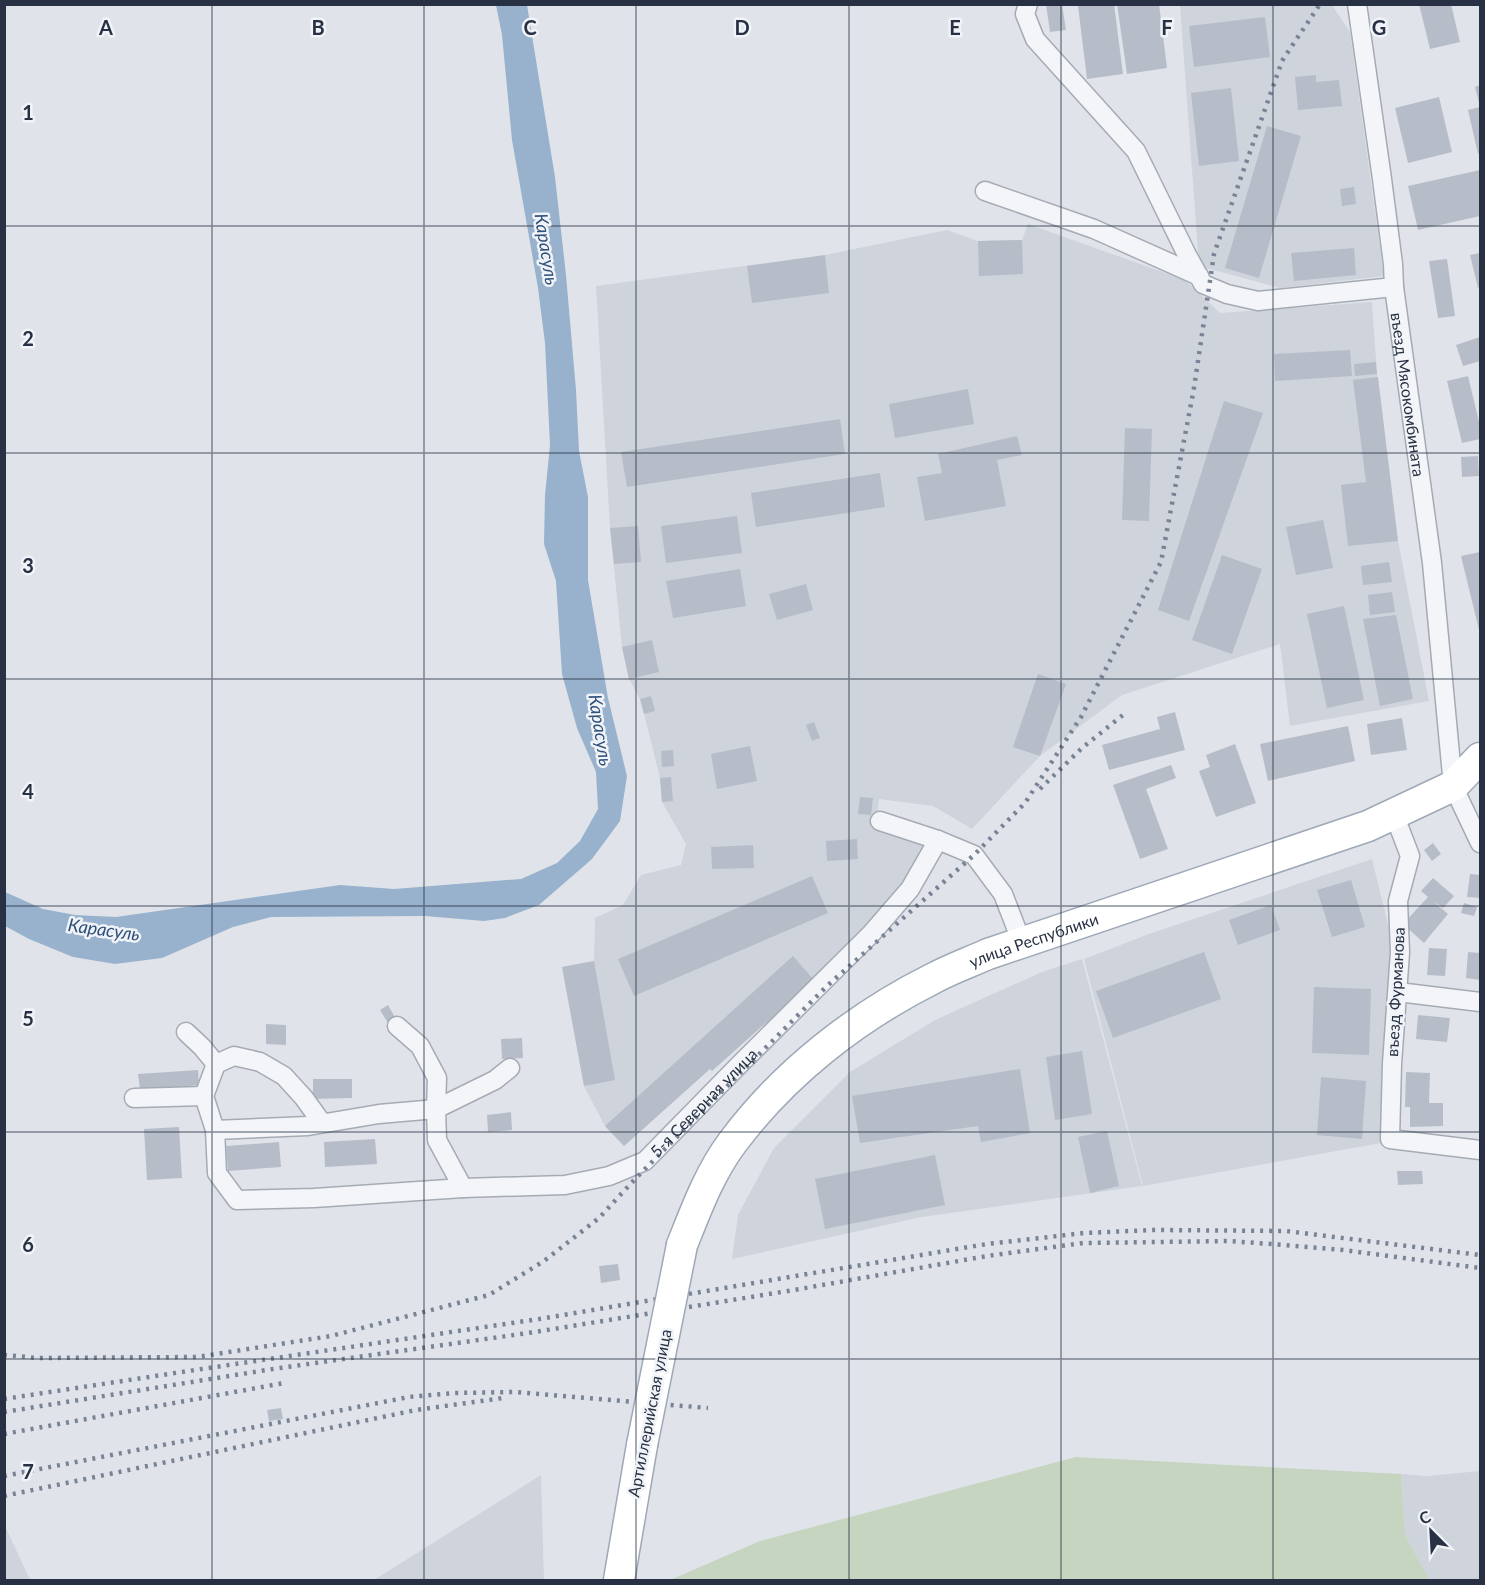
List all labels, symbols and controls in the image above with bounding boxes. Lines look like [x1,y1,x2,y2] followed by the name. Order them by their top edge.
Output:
[98,15,113,39] text: A
[311,15,325,39] text: B
[523,15,537,39] text: C
[734,15,750,39] text: D
[949,15,961,39] text: E
[1161,15,1173,39] text: F
[1372,15,1386,39] text: G
[22,100,34,124] text: 1
[530,212,564,286] water label: Карасуль
[1388,311,1430,478] street label: въезд Мясокомбината
[22,326,34,350] text: 2
[22,553,34,577] text: 3
[584,693,618,767] water label: Карасуль
[22,779,34,803] text: 4
[966,908,1101,971] street label: улица Республики
[67,913,141,945] water label: Карасуль
[1382,927,1408,1057] street label: въезд Фурманова
[22,1006,34,1030] text: 5
[646,1044,760,1160] street label: 5-я Северная улица
[22,1232,34,1256] text: 6
[623,1327,675,1499] street label: Артиллерийская улица
[22,1459,34,1483] text: 7
[1401,1501,1461,1561] north arrow
[1416,1506,1434,1528] text: С

